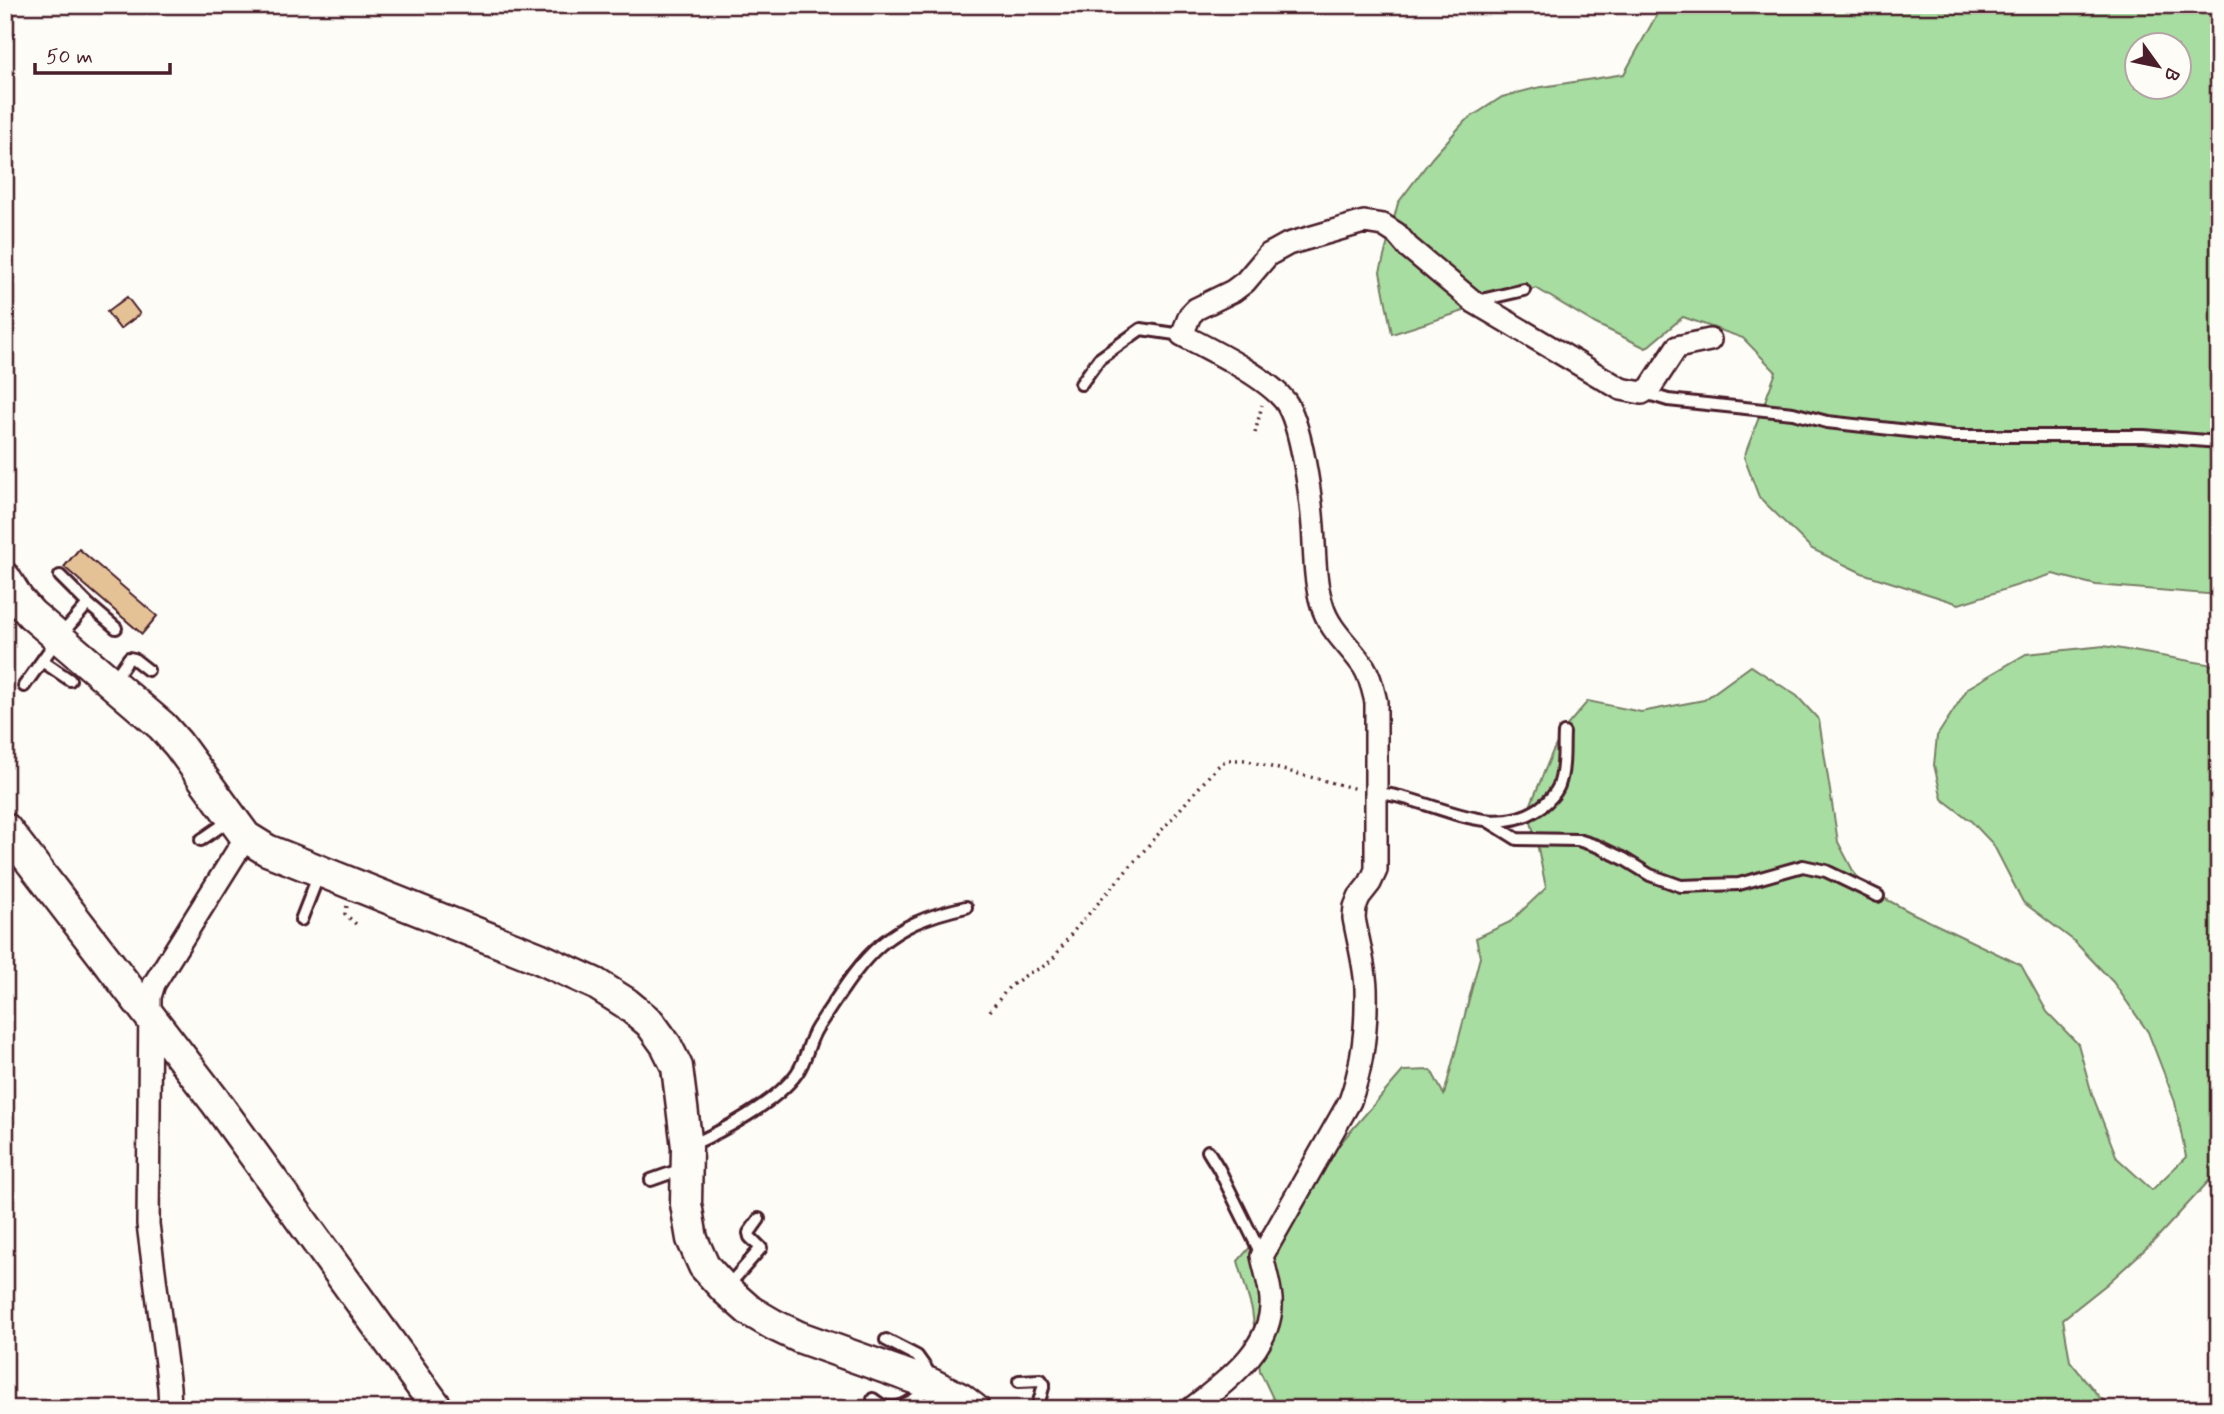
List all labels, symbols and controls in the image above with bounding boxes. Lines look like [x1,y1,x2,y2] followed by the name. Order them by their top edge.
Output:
[35,32,170,76] scale bar
[2122,32,2192,102] north arrow
[46,43,93,71] text: 50 m
[2157,63,2185,86] text: B

